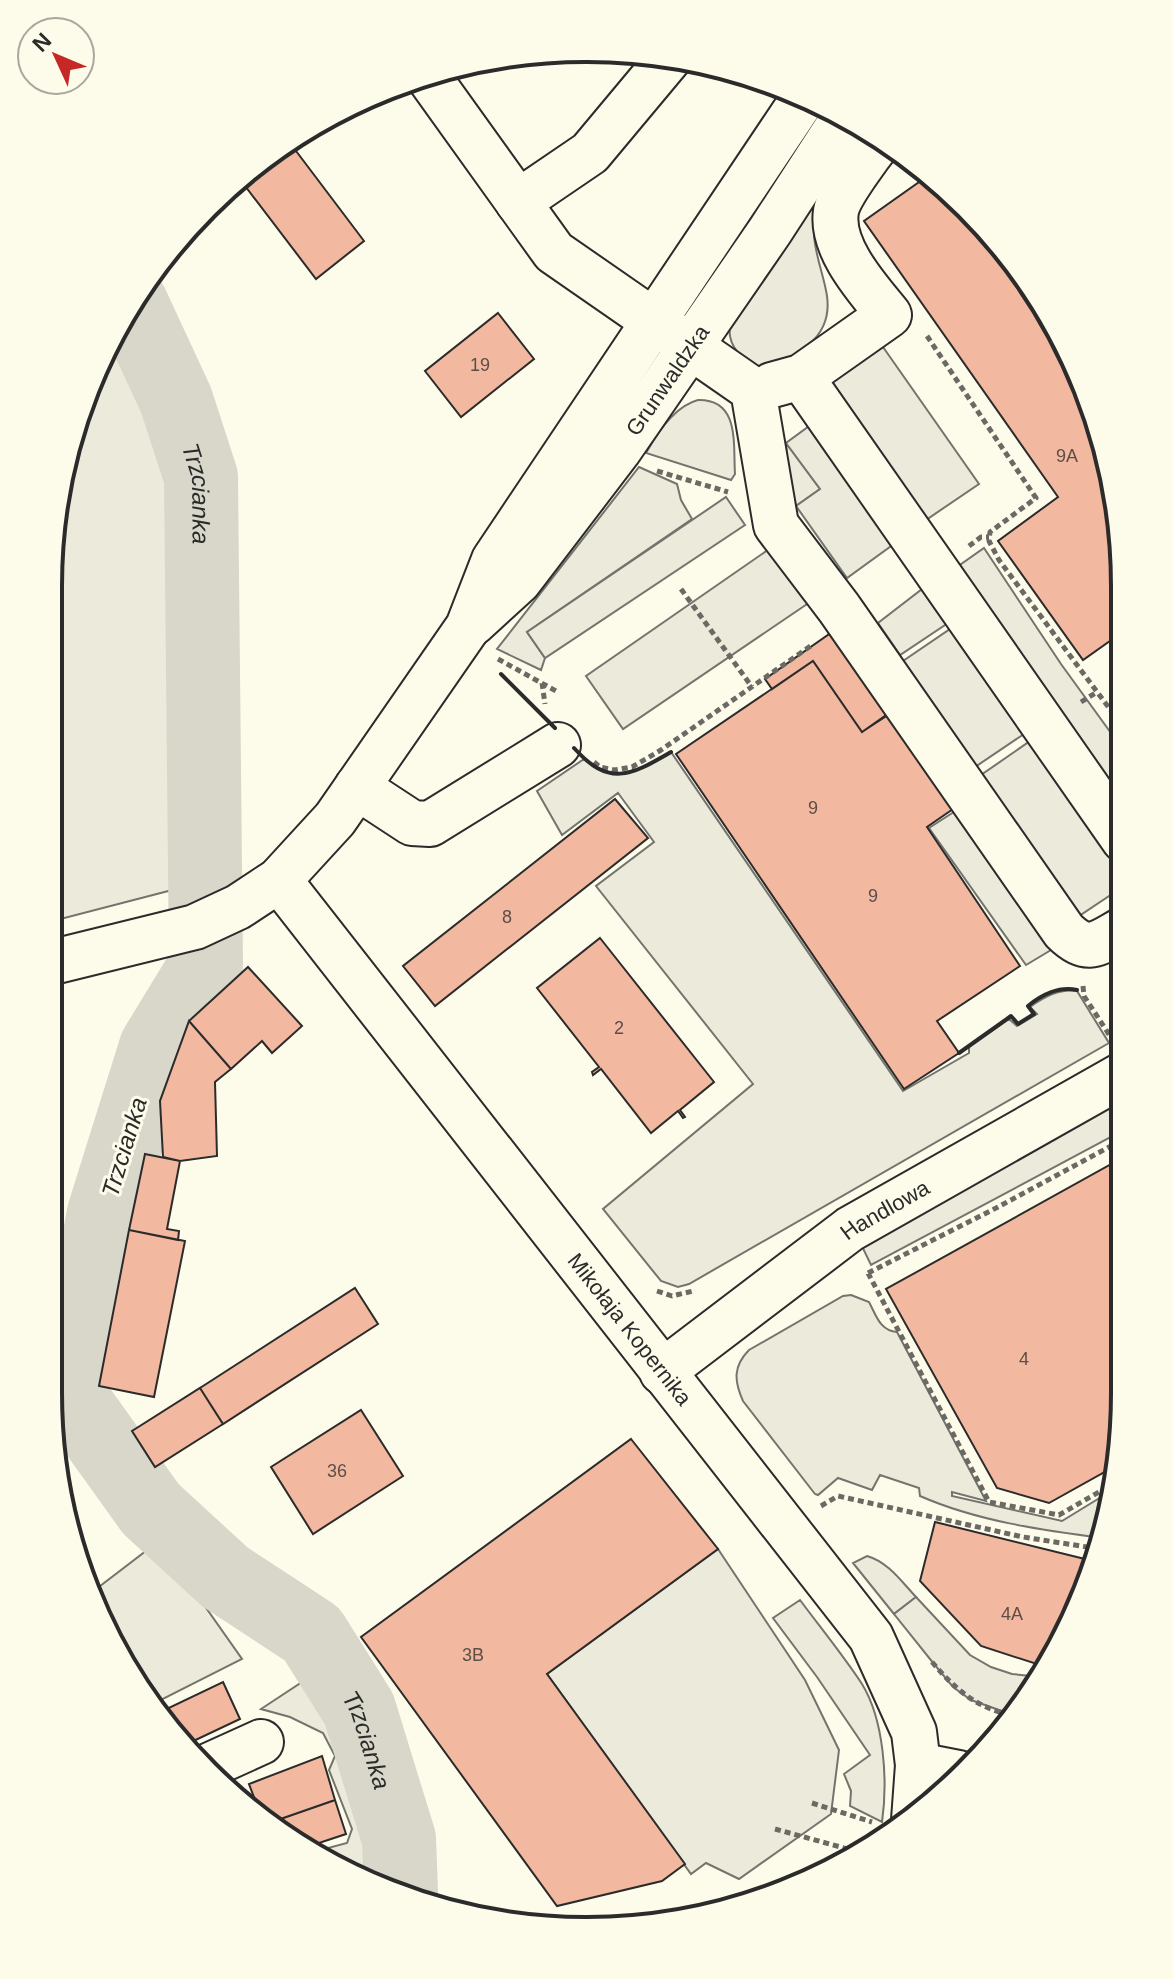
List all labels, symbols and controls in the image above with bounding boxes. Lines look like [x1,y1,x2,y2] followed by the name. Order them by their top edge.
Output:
[16,16,96,96] north arrow
[27,28,56,57] text: N
[620,319,714,440] street label: Grunwaldzka
[470,355,490,375] house number: 19
[177,440,215,544] water label: Trzcianka
[1056,446,1078,466] house number: 9A
[808,798,818,818] house number: 9
[868,886,878,906] house number: 9
[502,907,512,927] house number: 8
[614,1018,624,1038] house number: 2
[96,1094,152,1200] water label: Trzcianka
[835,1174,934,1244] street label: Handlowa
[563,1248,698,1411] street label: Mikołaja Kopernika
[1019,1349,1029,1369] house number: 4
[327,1461,347,1481] house number: 36
[1001,1604,1023,1624] house number: 4A
[462,1645,484,1665] house number: 3B
[337,1686,396,1792] water label: Trzcianka

